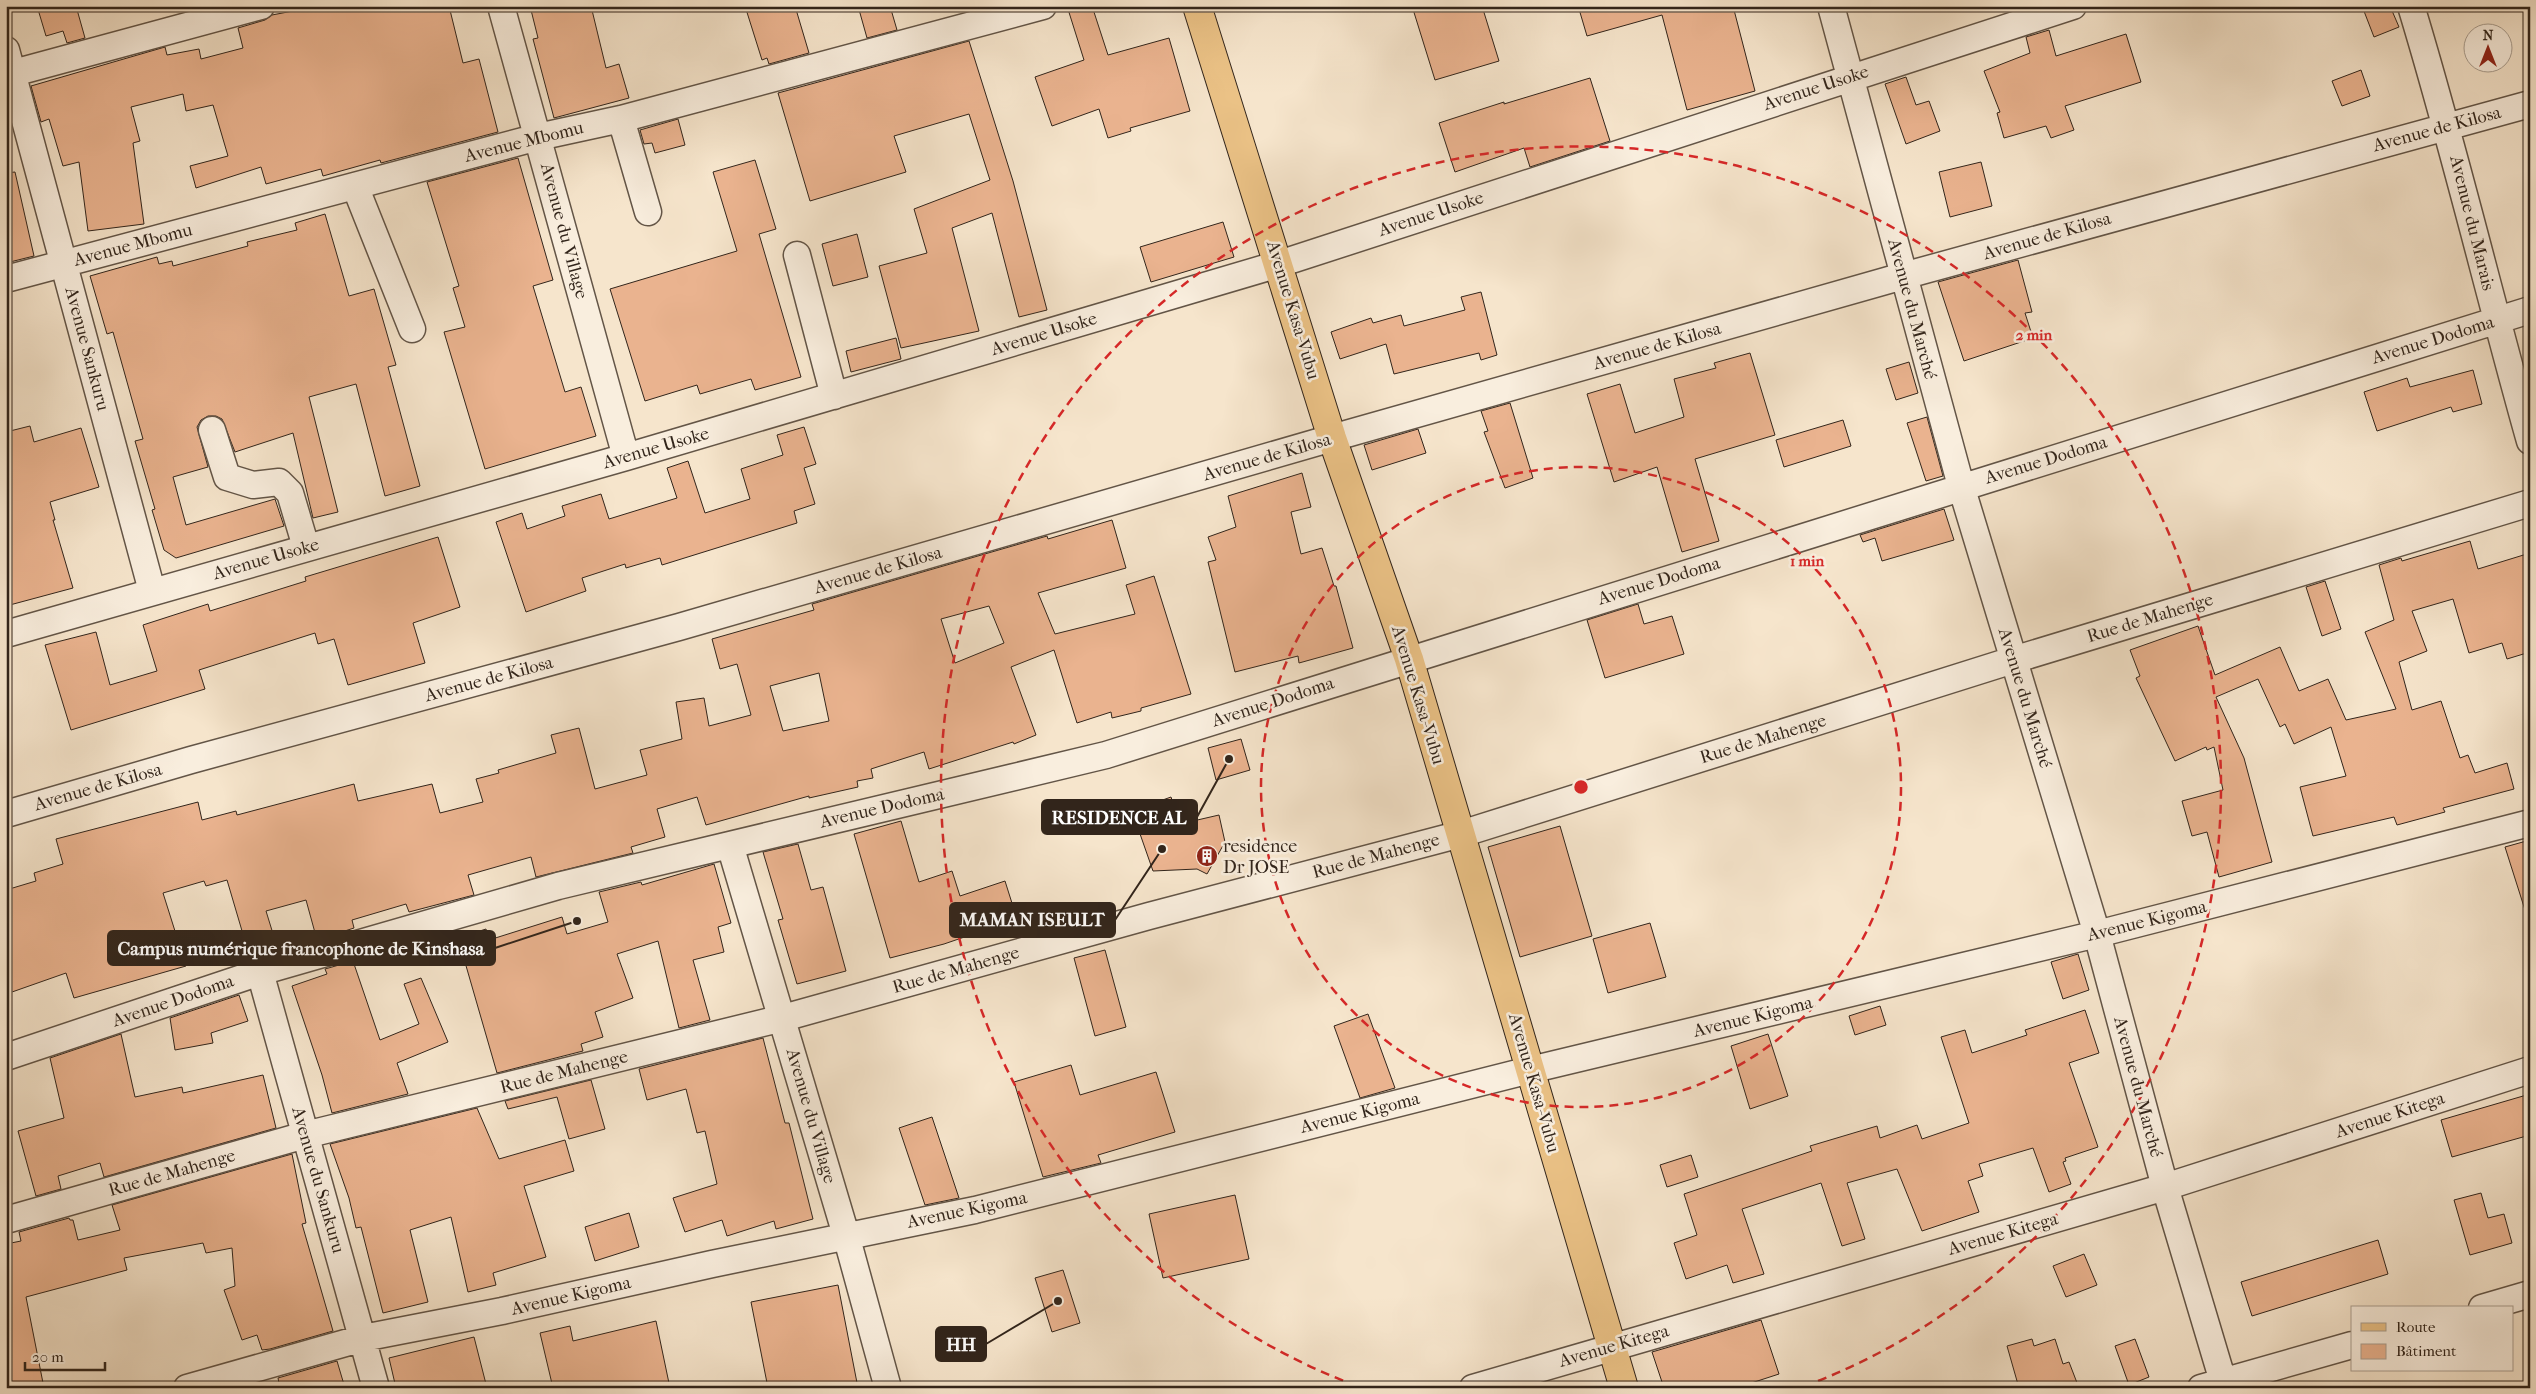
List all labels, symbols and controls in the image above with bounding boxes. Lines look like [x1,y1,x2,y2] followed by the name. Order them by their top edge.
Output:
[2464,22,2514,72] north arrow
[2483,27,2494,44] text: N
[1760,61,1871,115] street label: Avenue Usoke
[2370,102,2504,156] street label: Avenue de Kilosa
[461,117,586,167] street label: Avenue Mbomu
[2445,152,2499,293] street label: Avenue du Marais
[536,160,592,301] street label: Avenue du Village
[1375,187,1486,241] street label: Avenue Usoke
[1980,208,2114,265] street label: Avenue de Kilosa
[70,219,195,271] street label: Avenue Mbomu
[1883,235,1941,382] street label: Avenue du Marché
[1262,237,1324,382] street label: Avenue Kasa-Vubu
[60,284,114,413] street label: Avenue Sankuru
[988,308,1100,360] street label: Avenue Usoke
[2368,311,2497,369] street label: Avenue Dodoma
[1590,318,1724,375] street label: Avenue de Kilosa
[2016,326,2053,344] text: 2 min
[600,423,712,473] street label: Avenue Usoke
[1200,429,1334,486] street label: Avenue de Kilosa
[1981,431,2110,489] street label: Avenue Dodoma
[210,534,322,584] street label: Avenue Usoke
[811,542,945,599] street label: Avenue de Kilosa
[1594,552,1723,610] street label: Avenue Dodoma
[1790,552,1824,570] text: 1 min
[2084,589,2216,647] street label: Rue de Mahenge
[1387,622,1449,767] street label: Avenue Kasa-Vubu
[1993,625,2056,770] street label: Avenue du Marché
[422,652,556,706] street label: Avenue de Kilosa
[1208,672,1337,732] street label: Avenue Dodoma
[1697,710,1829,768] street label: Rue de Mahenge
[31,759,165,816] street label: Avenue de Kilosa
[1572,778,1590,796] centre of rings
[817,783,947,833] street label: Avenue Dodoma
[1042,800,1197,834] callout: RESIDENCE AL
[1052,807,1187,829] text: RESIDENCE AL
[1310,829,1442,883] street label: Rue de Mahenge
[1223,836,1297,878] place label: residence Dr JOSE
[1195,844,1219,868] building icon: residence Dr JOSE
[2084,896,2209,946] street label: Avenue Kigoma
[950,903,1115,937] callout: MAMAN ISEULT
[959,909,1106,931] text: MAMAN ISEULT
[108,931,495,965] callout: Campus numérique francophone de Kinshasa
[118,938,486,960] text: Campus numérique francophone de Kinshasa
[890,942,1022,998] street label: Rue de Mahenge
[109,970,237,1032] street label: Avenue Dodoma
[1690,992,1815,1042] street label: Avenue Kigoma
[1504,1010,1564,1155] street label: Avenue Kasa-Vubu
[2109,1013,2167,1160] street label: Avenue du Marché
[781,1045,840,1186] street label: Avenue du Village
[498,1046,630,1098] street label: Rue de Mahenge
[2332,1087,2448,1143] street label: Avenue Kitega
[1297,1088,1422,1138] street label: Avenue Kigoma
[287,1103,349,1256] street label: Avenue du Sankuru
[106,1145,238,1201] street label: Rue de Mahenge
[904,1187,1030,1233] street label: Avenue Kigoma
[1945,1208,2061,1260] street label: Avenue Kitega
[508,1272,634,1320] street label: Avenue Kigoma
[2351,1306,2514,1372] legend
[2396,1318,2436,1336] text: Route
[1556,1320,1672,1372] street label: Avenue Kitega
[936,1327,986,1361] callout: HH
[946,1334,976,1356] text: HH
[25,1339,105,1371] scale bar
[2396,1342,2457,1360] text: Bâtiment
[32,1348,64,1366] text: 20 m

